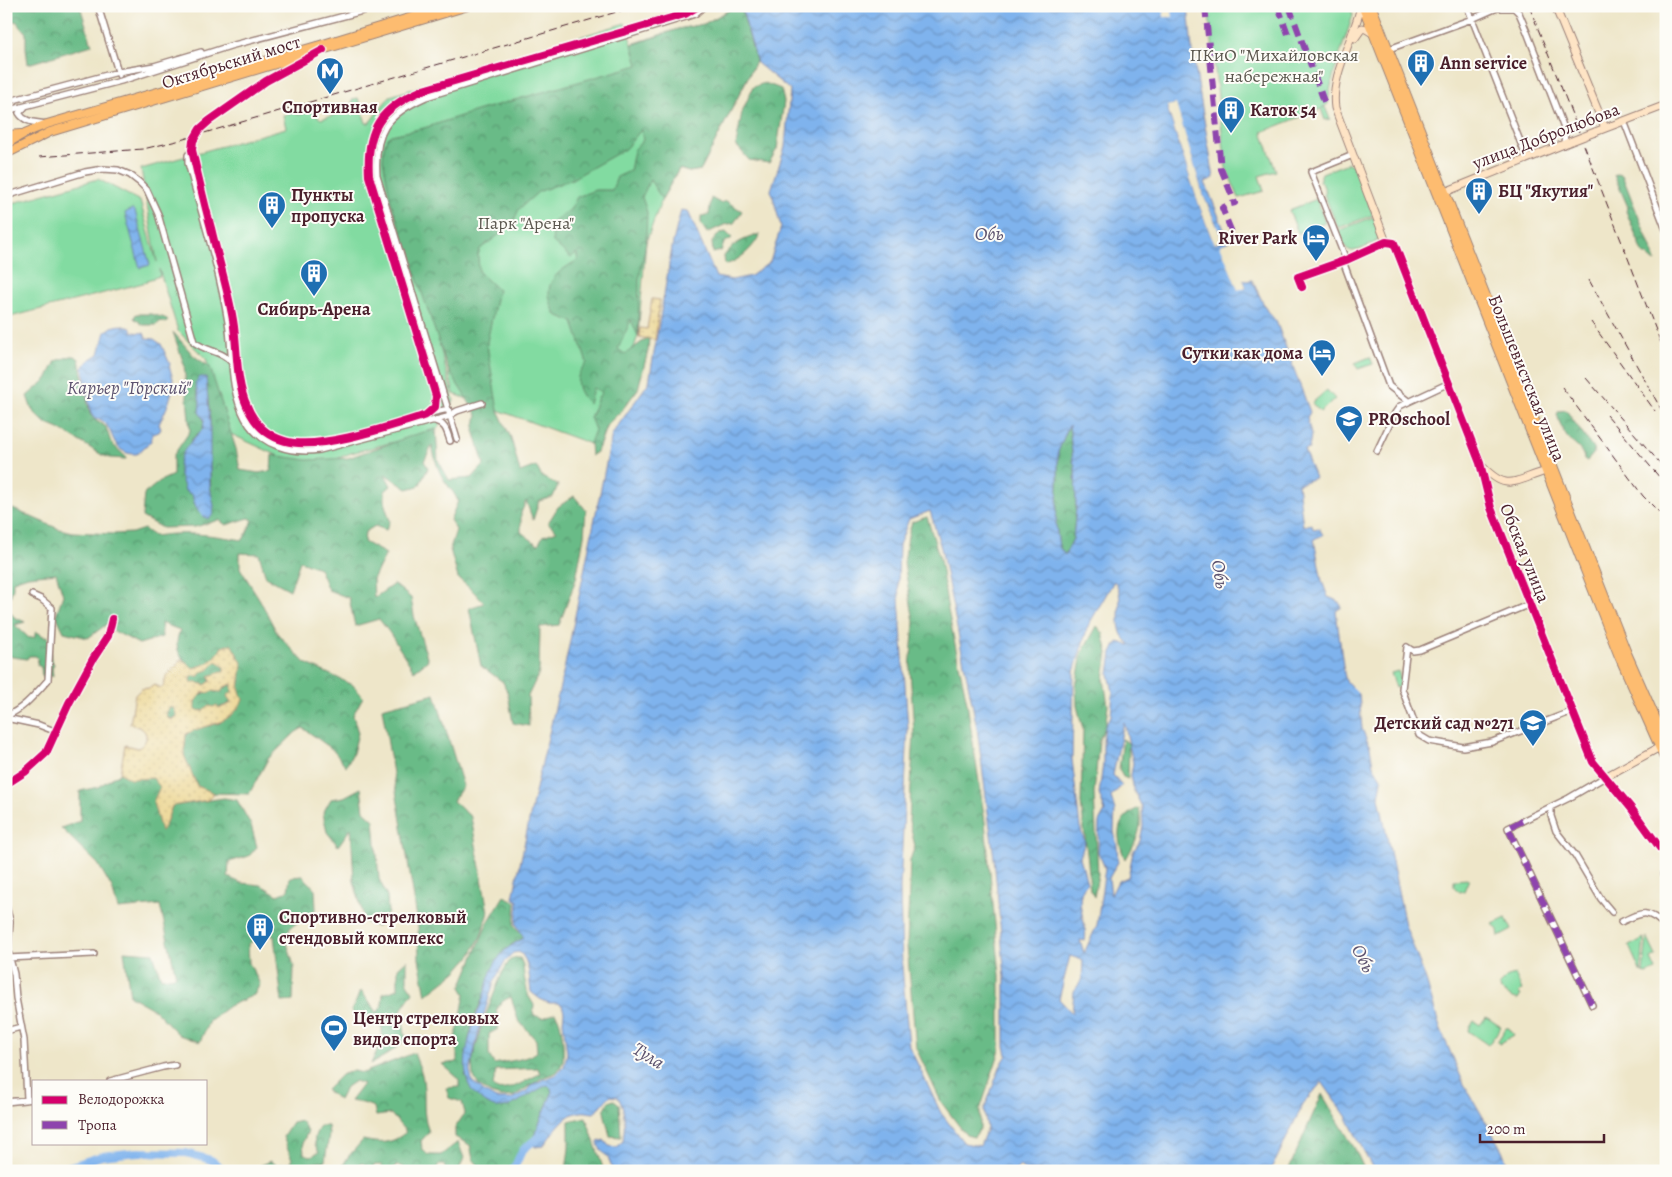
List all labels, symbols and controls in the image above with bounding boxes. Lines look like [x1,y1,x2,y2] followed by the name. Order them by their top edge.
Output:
[159,29,303,95] street label: Октябрьский мост
[1189,43,1359,88] park label: ПКиО "Михайловская набережная"
[1406,48,1436,87] building icon: Ann service
[1439,51,1527,75] place label: Ann service
[315,56,345,95] metro station icon: Спортивная
[282,95,378,119] place label: Спортивная
[1216,95,1246,134] building icon: Каток 54
[1468,97,1624,175] street label: улица Добролюбова
[1250,98,1317,122] place label: Каток 54
[1464,176,1494,215] building icon: БЦ "Якутия"
[1498,179,1593,203] place label: БЦ "Якутия"
[291,183,365,228] place label: Пункты пропуска
[257,190,287,229] building icon: Пункты пропуска
[478,211,574,235] park label: Парк "Арена"
[975,221,1003,247] water label: Обь
[1301,223,1331,262] hotel icon: River Park
[1218,226,1298,250] place label: River Park
[299,258,329,297] building icon: Сибирь-Арена
[1483,291,1572,466] street label: Большевистская улица
[258,297,371,321] place label: Сибирь-Арена
[1307,338,1337,377] hotel icon: Сутки как дома
[1182,341,1303,365] place label: Сутки как дома
[67,375,192,401] water label: Карьер "Горский"
[1334,404,1364,443] school or university icon: PROschool
[1368,407,1450,431] place label: PROschool
[1494,500,1556,607] street label: Обская улица
[1205,558,1235,590] water label: Обь
[1518,708,1548,747] school or university icon: Детский сад №271
[1374,711,1515,735] place label: Детский сад №271
[279,905,467,950] place label: Спортивно-стрелковый стендовый комплекс
[245,912,275,951] building icon: Спортивно-стрелковый стендовый комплекс
[1345,940,1381,977] water label: Обь
[353,1006,499,1051] place label: Центр стрелковых видов спорта
[319,1013,349,1052] sports icon: Центр стрелковых видов спорта
[628,1036,669,1076] water label: Тула
[32,1080,208,1144] legend
[78,1089,165,1109] text: Велодорожка
[1480,1112,1603,1144] scale bar
[78,1115,117,1135] text: Тропа
[1487,1119,1526,1139] text: 200 m

